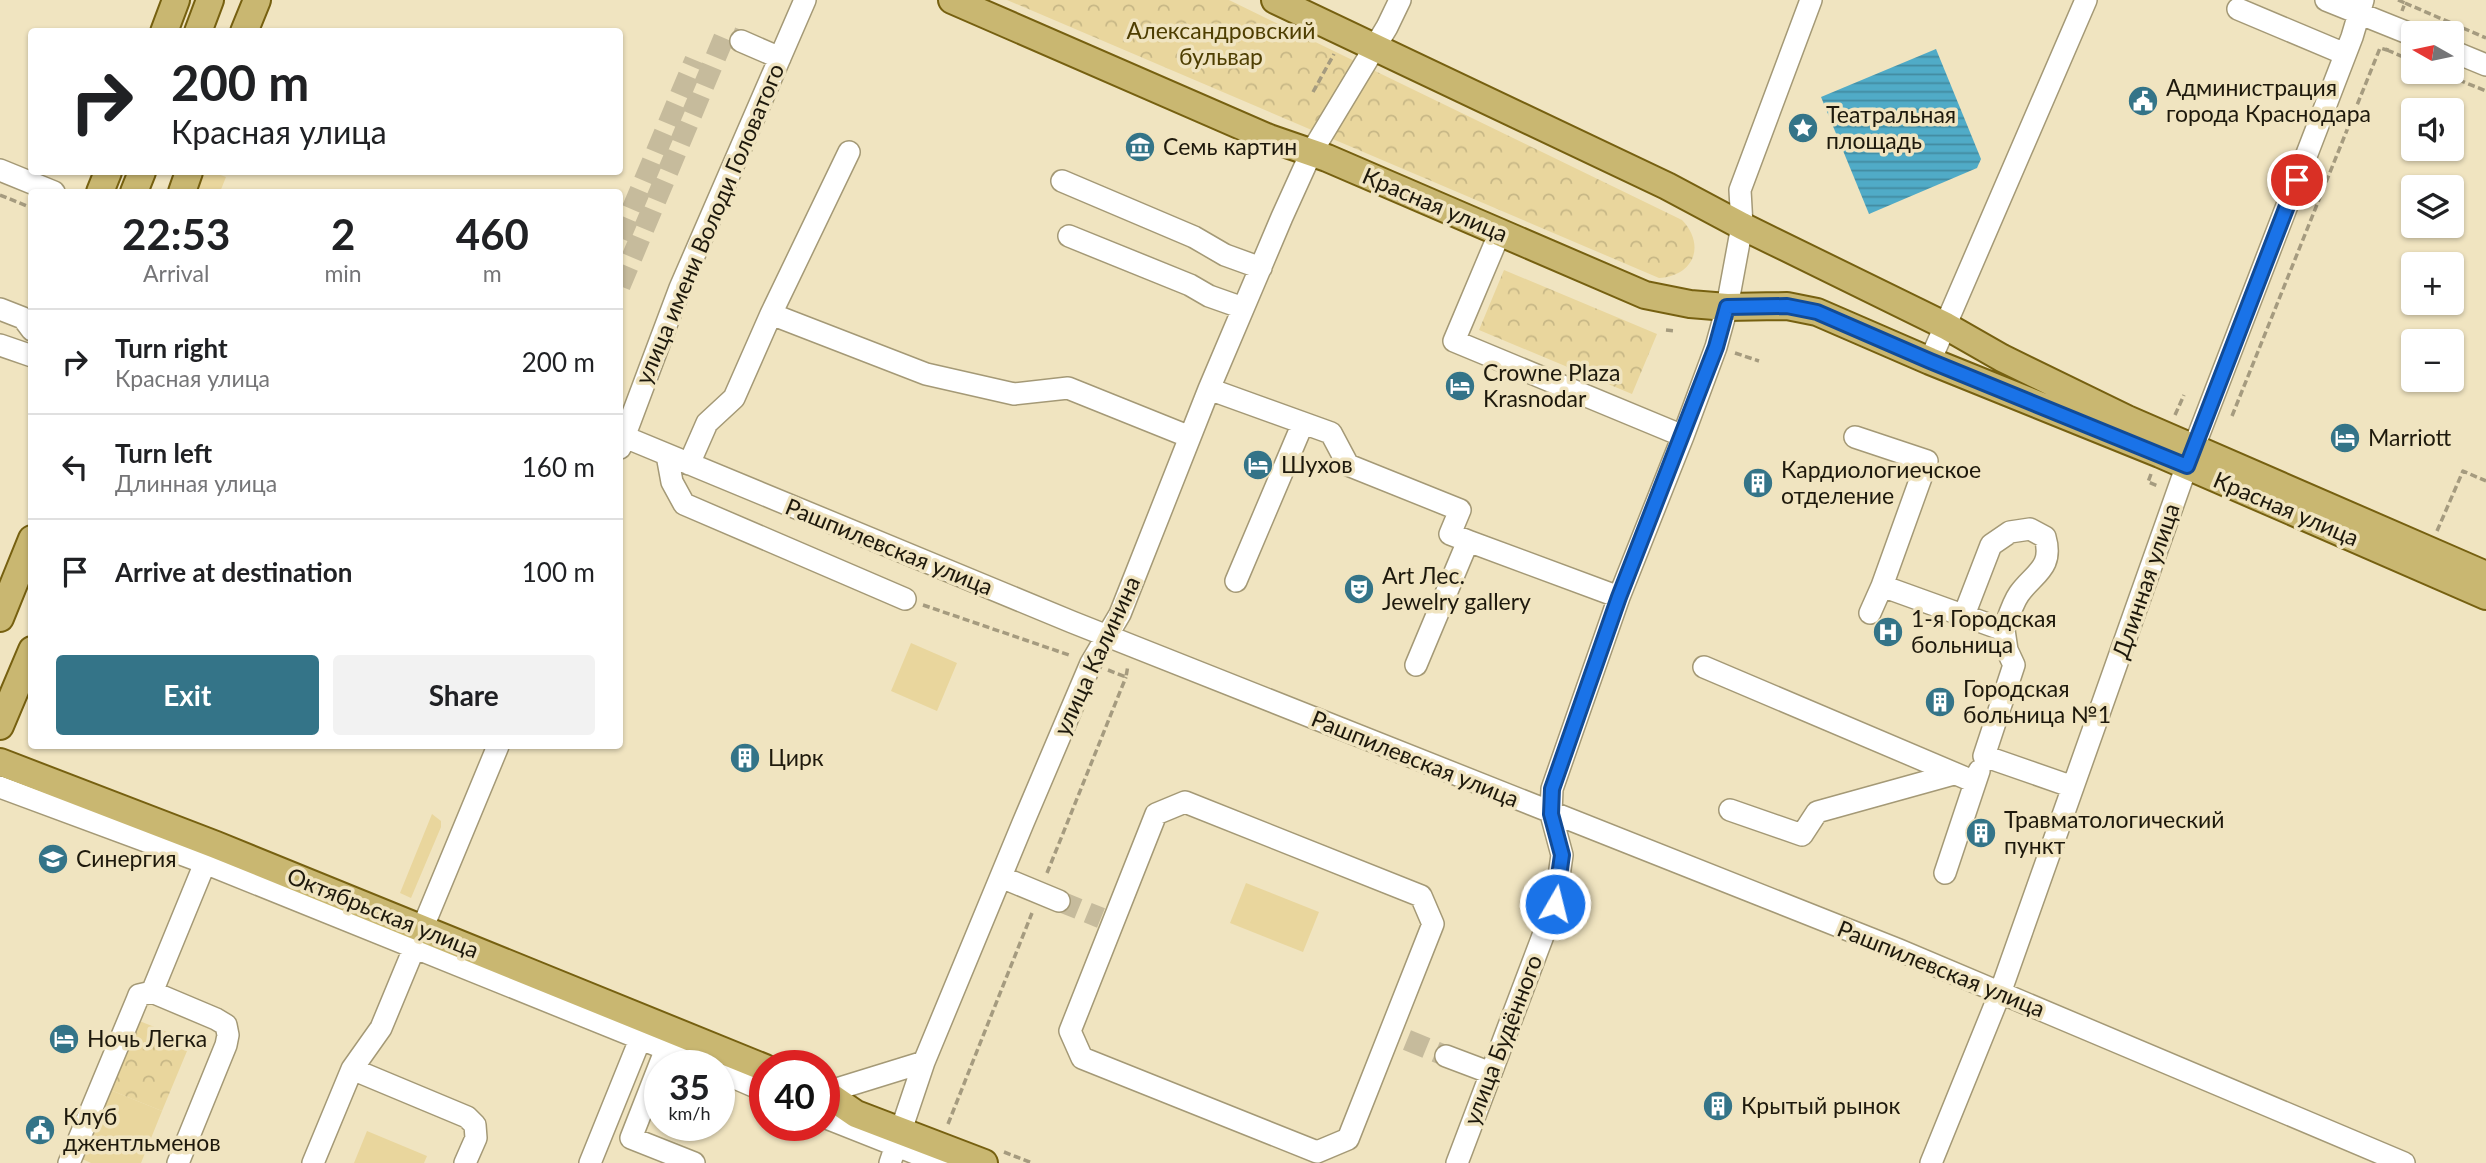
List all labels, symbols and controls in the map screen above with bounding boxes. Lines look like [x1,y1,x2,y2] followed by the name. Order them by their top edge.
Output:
[1126,16,1316,70] park label: Александровский бульвар
[2401,21,2464,84] north arrow
[2401,21,2464,392] map controls
[171,53,309,111] text: 200 m
[56,56,147,147] icon: right
[629,59,789,388] street label: улица имени Володи Головатого
[2166,73,2371,127] place label: Администрация города Краснодара
[2126,84,2160,118] public building icon: Администрация города Краснодара
[2401,98,2464,161] button: sound
[1826,100,1956,154] place label: Театральная площадь
[1786,111,1820,145] place icon: Театральная площадь
[171,112,387,151] text: Красная улица
[1123,130,1157,164] museum icon: Семь картин
[1163,132,1297,160] place label: Семь картин
[2267,150,2327,210] pin
[1359,161,1512,247] street label: Красная улица
[2278,161,2316,199] icon: arrive
[2401,175,2464,238] button: layers
[122,209,230,259] text: 22:53
[331,209,355,259] text: 2
[456,209,529,259] text: 460
[2401,252,2464,315] button: +
[143,259,209,287] text: Arrival
[324,259,362,287] text: min
[483,259,502,287] text: m
[2401,329,2464,392] button: −
[115,332,228,364] text: Turn right
[56,343,94,381] icon: right
[522,346,595,378] text: 200 m
[1483,358,1620,412] place label: Crowne Plaza Krasnodar
[115,364,270,392] text: Красная улица
[1443,369,1477,403] hotel icon: Crowne Plaza Krasnodar
[2328,421,2362,455] hotel icon: Marriott
[2368,423,2452,451] place label: Marriott
[115,437,212,469] text: Turn left
[56,448,94,486] icon: left
[1241,448,1275,482] hotel icon: Шухов
[1281,450,1353,478] place label: Шухов
[522,451,595,483] text: 160 m
[1781,455,1981,509] place label: Кардиологиечское отделение
[2210,465,2363,551] street label: Красная улица
[1741,466,1775,500] building icon: Кардиологиечское отделение
[115,469,277,497] text: Длинная улица
[782,492,997,601] street label: Рашпилевская улица
[2105,499,2185,662] street label: Длинная улица
[56,553,94,591] icon: arrive
[115,556,352,588] text: Arrive at destination
[522,556,595,588] text: 100 m
[1382,561,1531,615] place label: Art Лес. Jewelry gallery
[1047,571,1145,740] street label: улица Калинина
[1342,572,1376,606] theatre icon: Art Лес. Jewelry gallery
[1911,604,2057,658] place label: 1-я Городская больница
[1871,615,1905,649] hospital icon: 1-я Городская больница
[56,655,319,735] button: Exit
[333,655,595,735] button: Share
[1963,674,2111,728] place label: Городская больница №1
[1923,685,1957,719] building icon: Городская больница №1
[1308,704,1523,813] street label: Рашпилевская улица
[728,741,762,775] building icon: Цирк
[768,743,824,771] place label: Цирк
[2004,805,2225,859] place label: Травматологический пункт
[1964,816,1998,850] building icon: Травматологический пункт
[36,842,70,876] school or university icon: Синергия
[76,844,177,872] place label: Синергия
[283,861,483,963] street label: Октябрьская улица
[1518,867,1592,941] position arrow
[1834,914,2049,1023] street label: Рашпилевская улица
[1457,950,1547,1129] street label: улица Будённого
[47,1022,81,1056] hotel icon: Ночь Легка
[87,1024,207,1052] place label: Ночь Легка
[749,1050,840,1141] speed limit sign: 40
[669,1065,710,1107] text: 35
[1701,1089,1735,1123] building icon: Крытый рынок
[1741,1091,1901,1119] place label: Крытый рынок
[63,1102,221,1156] place label: Клуб джентльменов
[668,1102,711,1124] text: km/h
[23,1113,57,1147] public building icon: Клуб джентльменов

